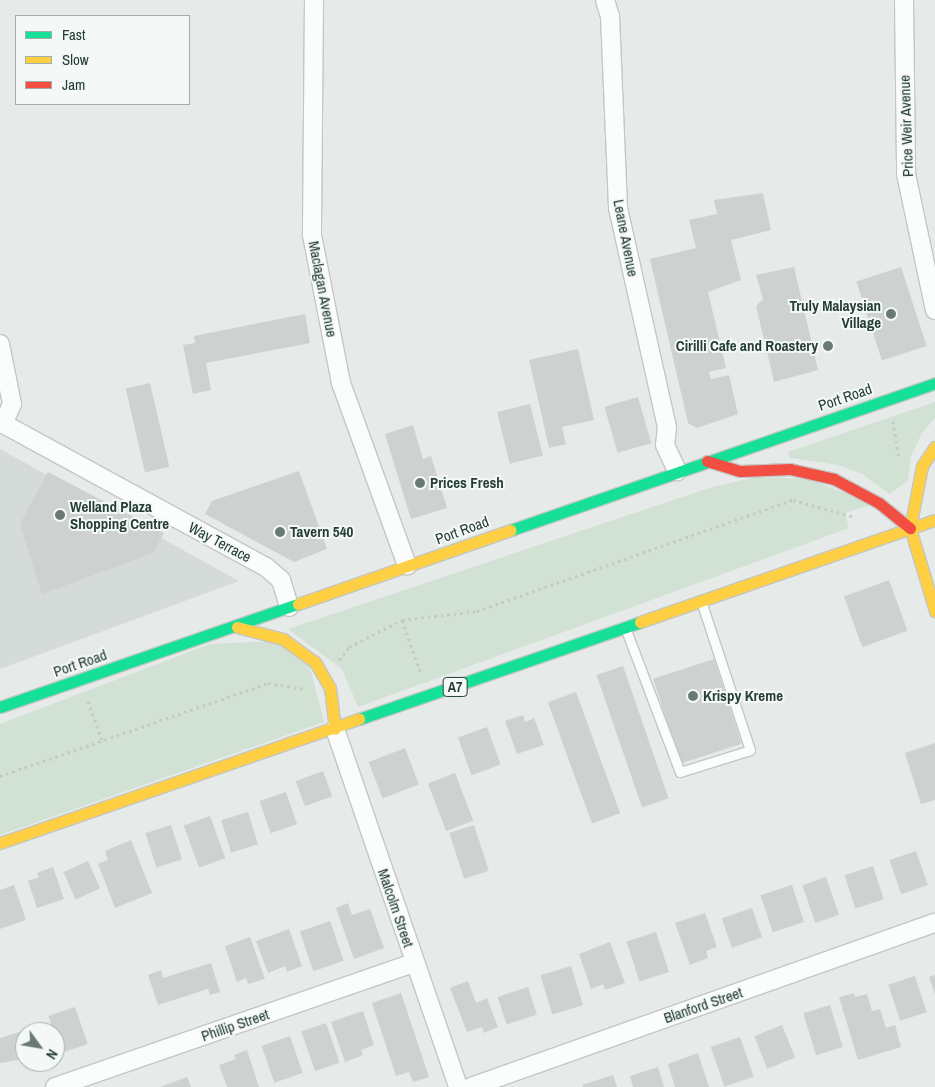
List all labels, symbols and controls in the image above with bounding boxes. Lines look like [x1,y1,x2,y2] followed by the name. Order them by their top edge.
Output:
[15,15,190,105] legend
[62,24,85,45] text: Fast
[62,49,89,70] text: Slow
[62,74,85,95] text: Jam
[895,74,917,178] street label: Price Weir Avenue
[610,197,642,279] street label: Leane Avenue
[305,239,341,339] street label: Maclagan Avenue
[789,296,881,331] place label: Truly Malaysian Village
[885,308,897,320] marker: Truly Malaysian Village
[676,337,818,355] place label: Cirilli Cafe and Roastery
[822,340,834,352] marker: Cirilli Cafe and Roastery
[816,379,874,415] street label: Port Road
[430,474,504,492] place label: Prices Fresh
[414,477,426,489] marker: Prices Fresh
[70,497,169,532] place label: Welland Plaza Shopping Centre
[54,509,66,521] marker: Welland Plaza Shopping Centre
[433,512,491,548] street label: Port Road
[185,518,255,566] street label: Way Terrace
[290,523,353,541] place label: Tavern 540
[274,526,286,538] marker: Tavern 540
[51,645,109,681] street label: Port Road
[442,676,468,699] road number: A7
[703,687,783,705] place label: Krispy Kreme
[687,690,699,702] marker: Krispy Kreme
[374,866,418,950] street label: Malcolm Street
[661,983,745,1027] street label: Blanford Street
[199,1005,271,1045] street label: Phillip Street
[15,1022,65,1072] north arrow
[42,1046,62,1063] text: N

